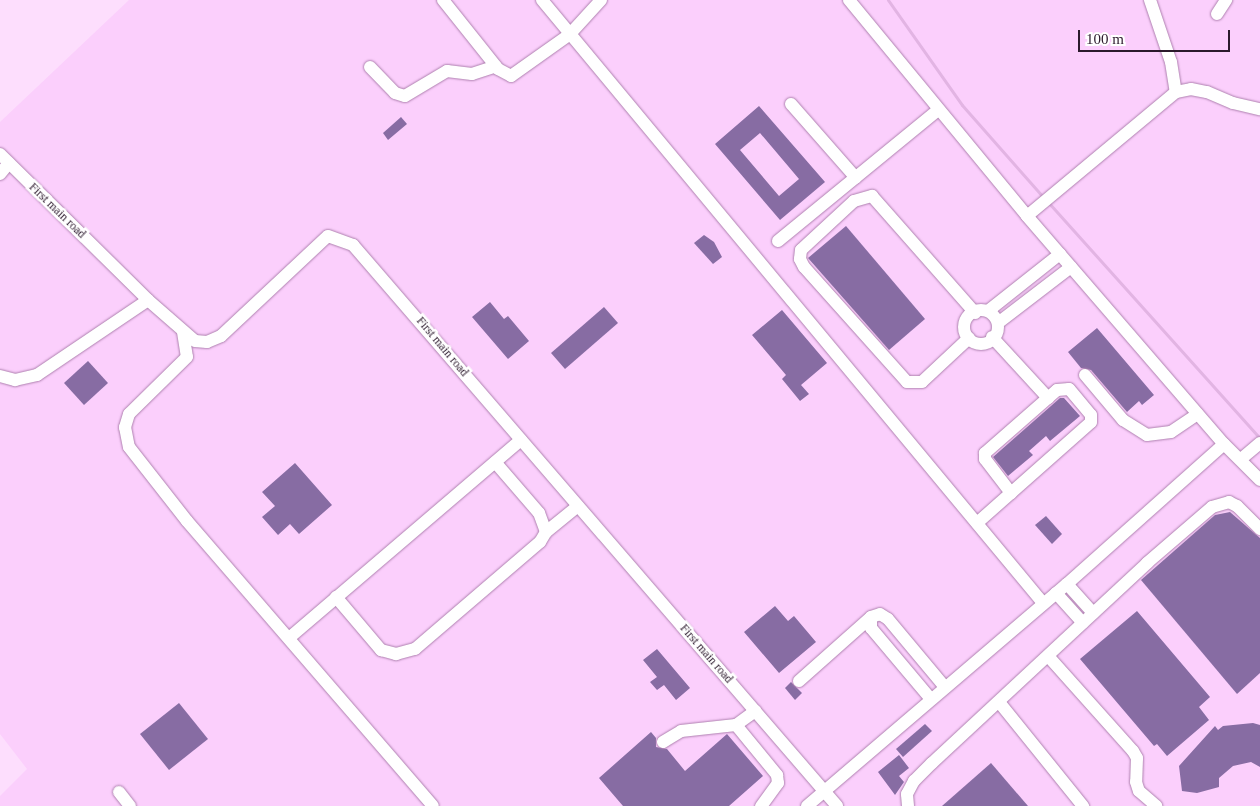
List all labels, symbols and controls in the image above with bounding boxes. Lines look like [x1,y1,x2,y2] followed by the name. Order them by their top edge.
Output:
[1080,20,1232,52] scale bar
[1086,31,1124,47] text: 100 m
[26,180,88,242] street label: First main road
[413,314,471,380] street label: First main road
[677,622,735,686] street label: First main road

